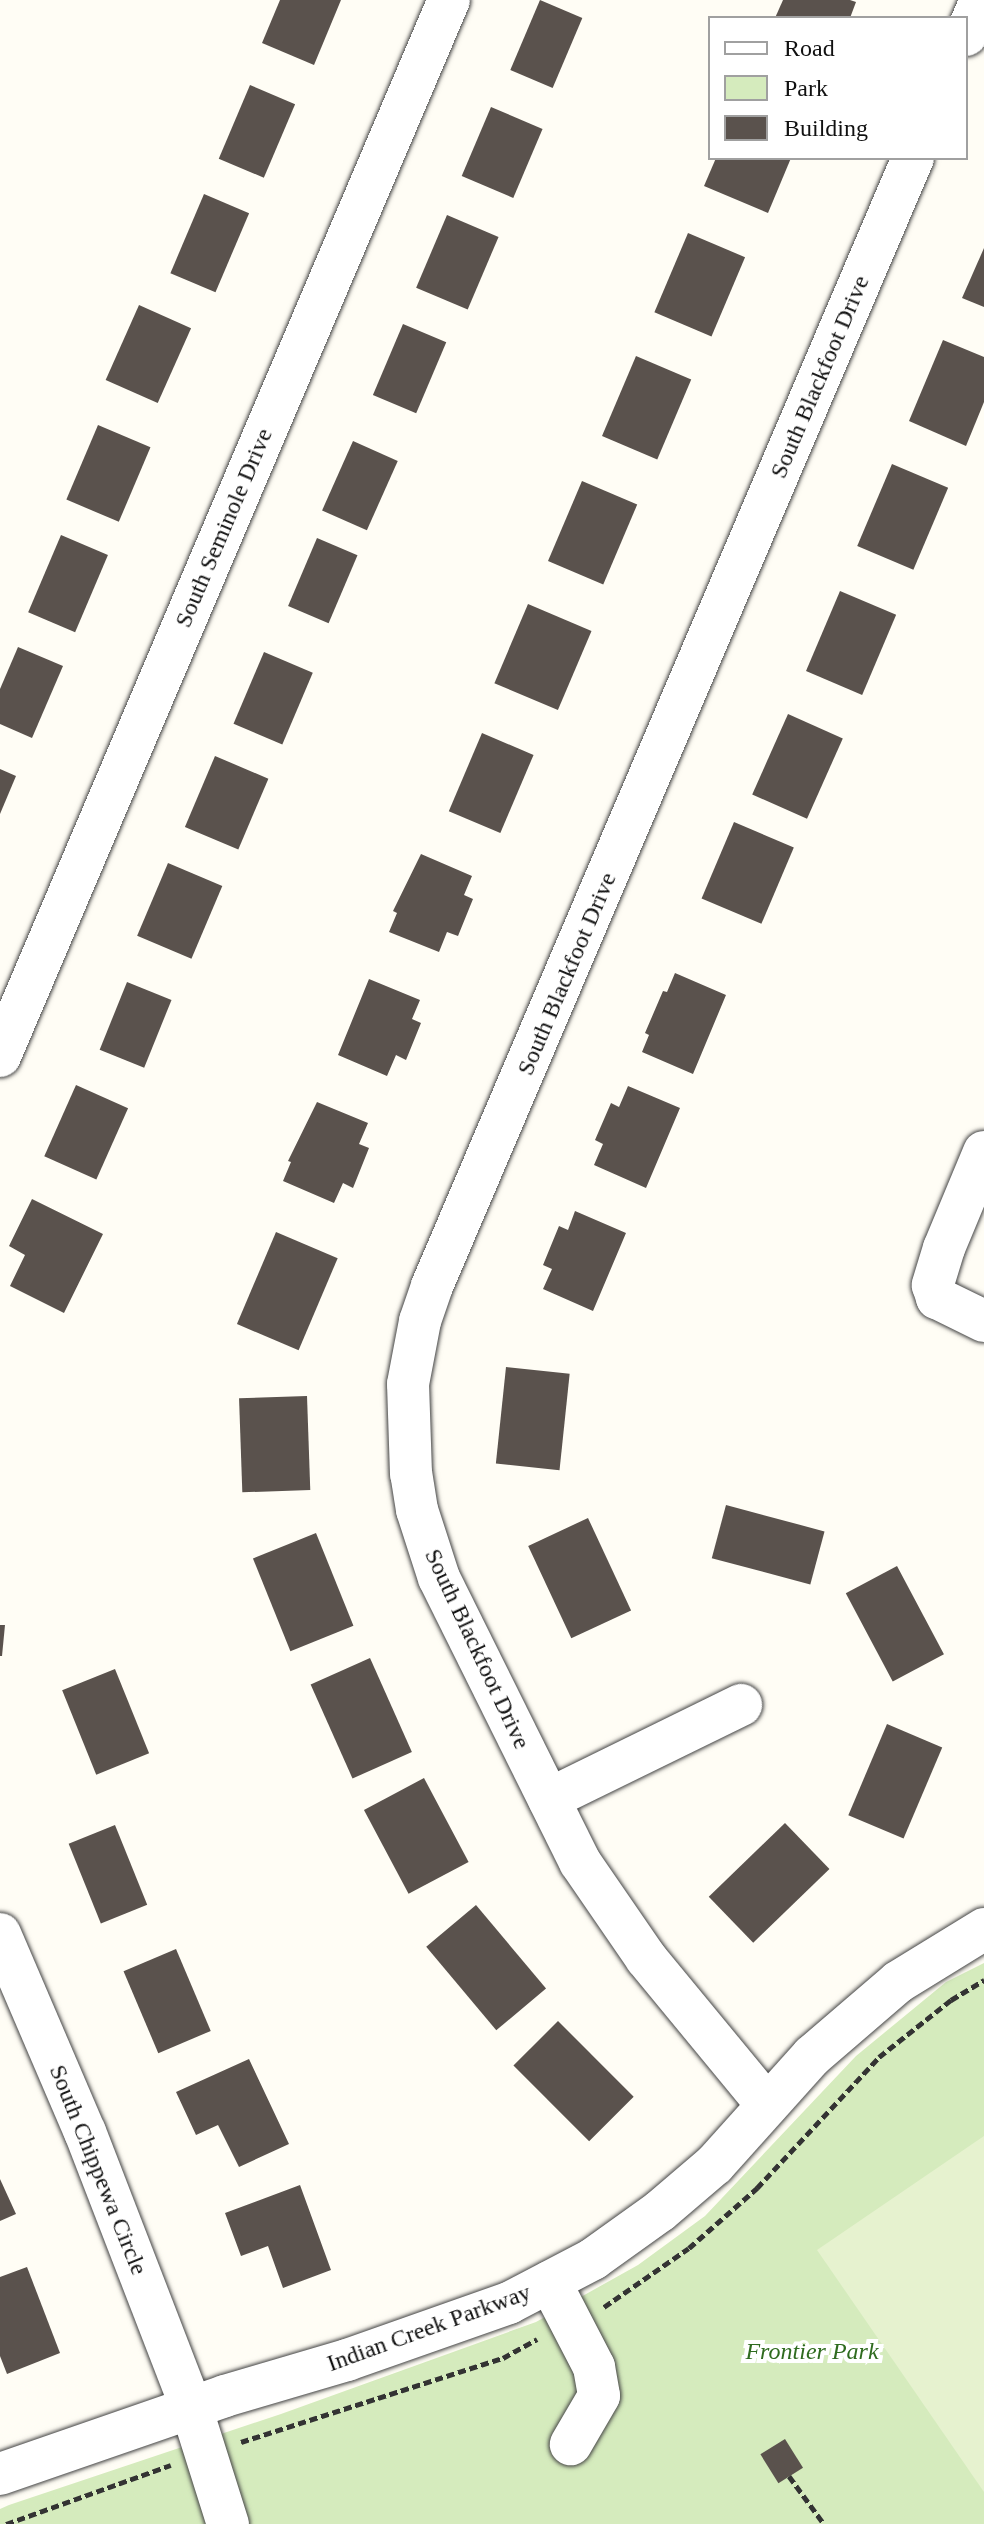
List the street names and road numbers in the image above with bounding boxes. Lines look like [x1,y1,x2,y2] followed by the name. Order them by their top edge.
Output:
[764,271,876,483] street label: South Blackfoot Drive
[169,424,279,632] street label: South Seminole Drive
[511,868,623,1080] street label: South Blackfoot Drive
[418,1544,536,1754] street label: South Blackfoot Drive
[43,2061,153,2279] street label: South Chippewa Circle
[323,2278,535,2378] street label: Indian Creek Parkway

